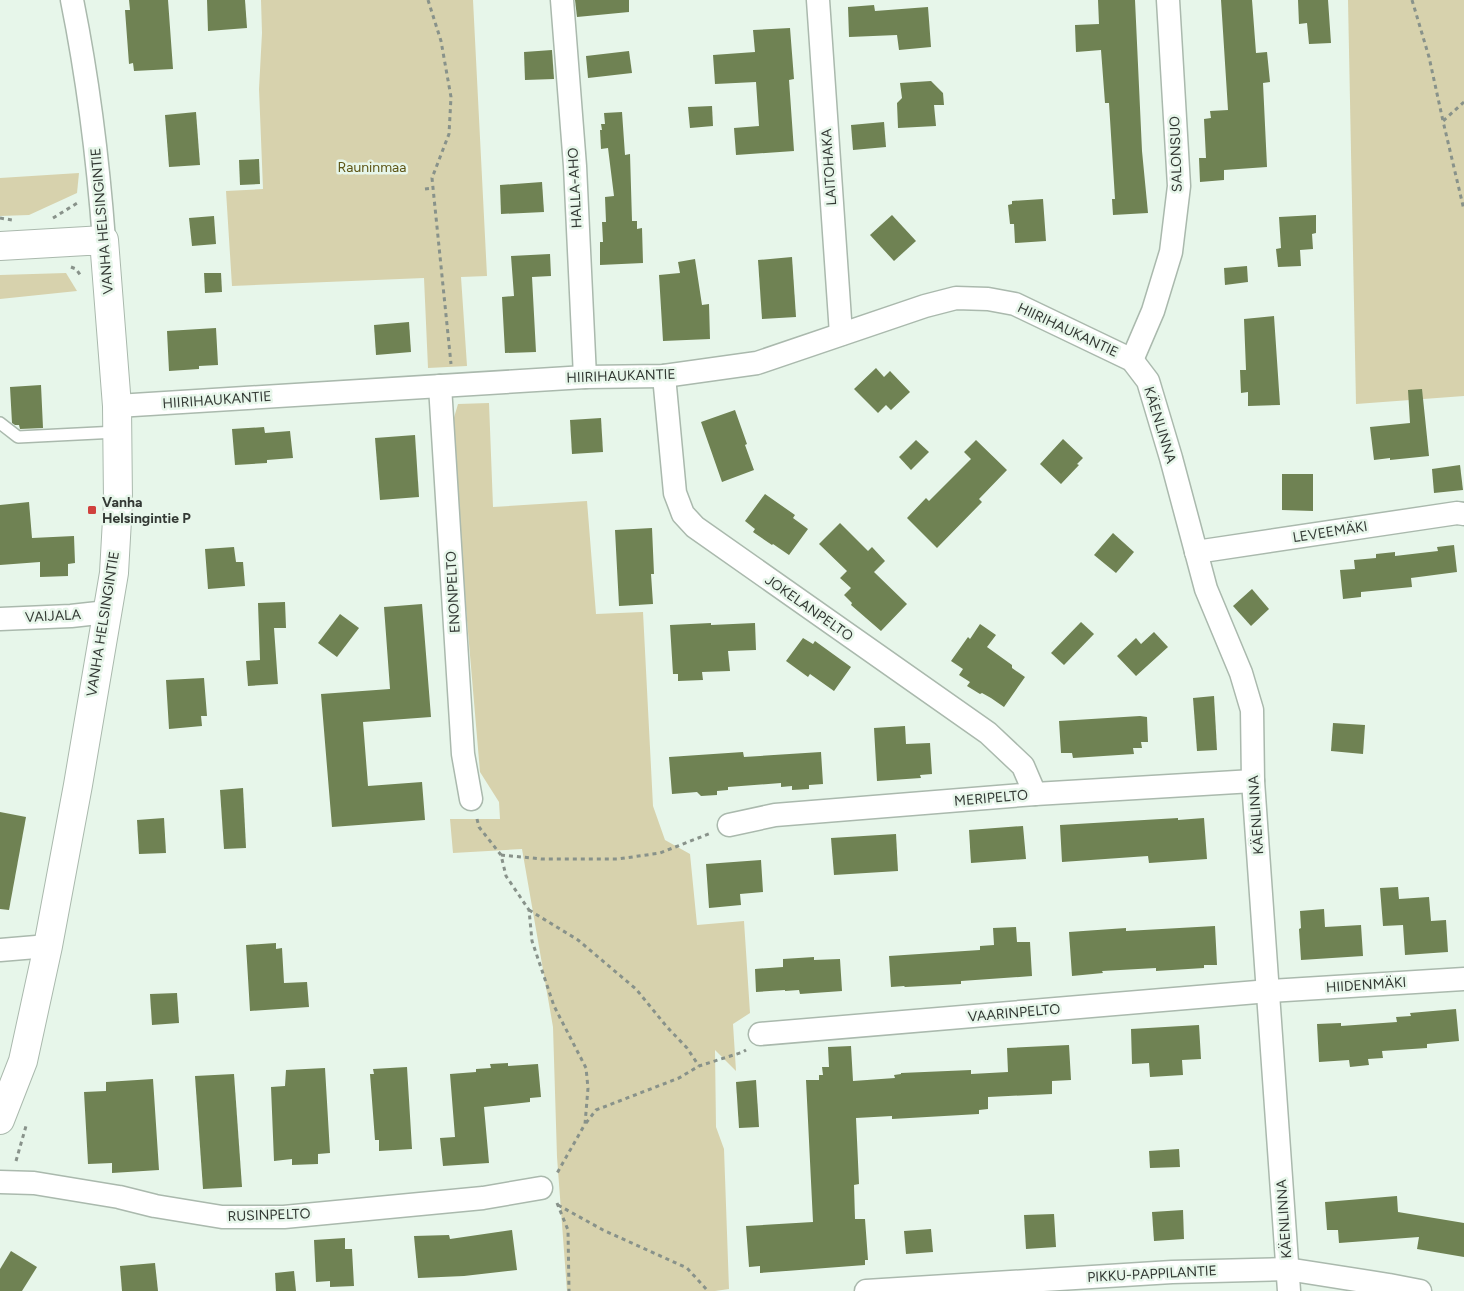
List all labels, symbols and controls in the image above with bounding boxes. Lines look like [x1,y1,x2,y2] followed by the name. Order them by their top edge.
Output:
[1166,116,1186,192] street label: SALONSUO
[818,127,840,206] street label: LAITOHAKA
[87,147,117,295] street label: VANHA HELSINGINTIE
[564,147,586,229] street label: HALLA-AHO
[338,159,406,176] park label: Rauninmaa
[1015,299,1121,361] street label: HIIRIHAUKANTIE
[566,366,676,386] street label: HIIRIHAUKANTIE
[1140,385,1180,466] street label: KÄENLINNA
[162,388,272,412] street label: HIIRIHAUKANTIE
[102,494,191,527] place label: Vanha Helsingintie P
[86,504,98,516] marker: Vanha Helsingintie P
[1291,518,1369,546] street label: LEVEEMÄKI
[83,550,123,698] street label: VANHA HELSINGINTIE
[442,550,464,633] street label: ENONPELTO
[762,571,856,645] street label: JOKELANPELTO
[25,606,82,626] street label: VAIJALA
[1245,774,1267,855] street label: KÄENLINNA
[953,786,1029,810] street label: MERIPELTO
[1325,974,1407,996] street label: HIIDENMÄKI
[967,1000,1061,1026] street label: VAARINPELTO
[1273,1178,1295,1259] street label: KÄENLINNA
[227,1205,311,1225] street label: RUSINPELTO
[1087,1262,1217,1286] street label: PIKKU-PAPPILANTIE

